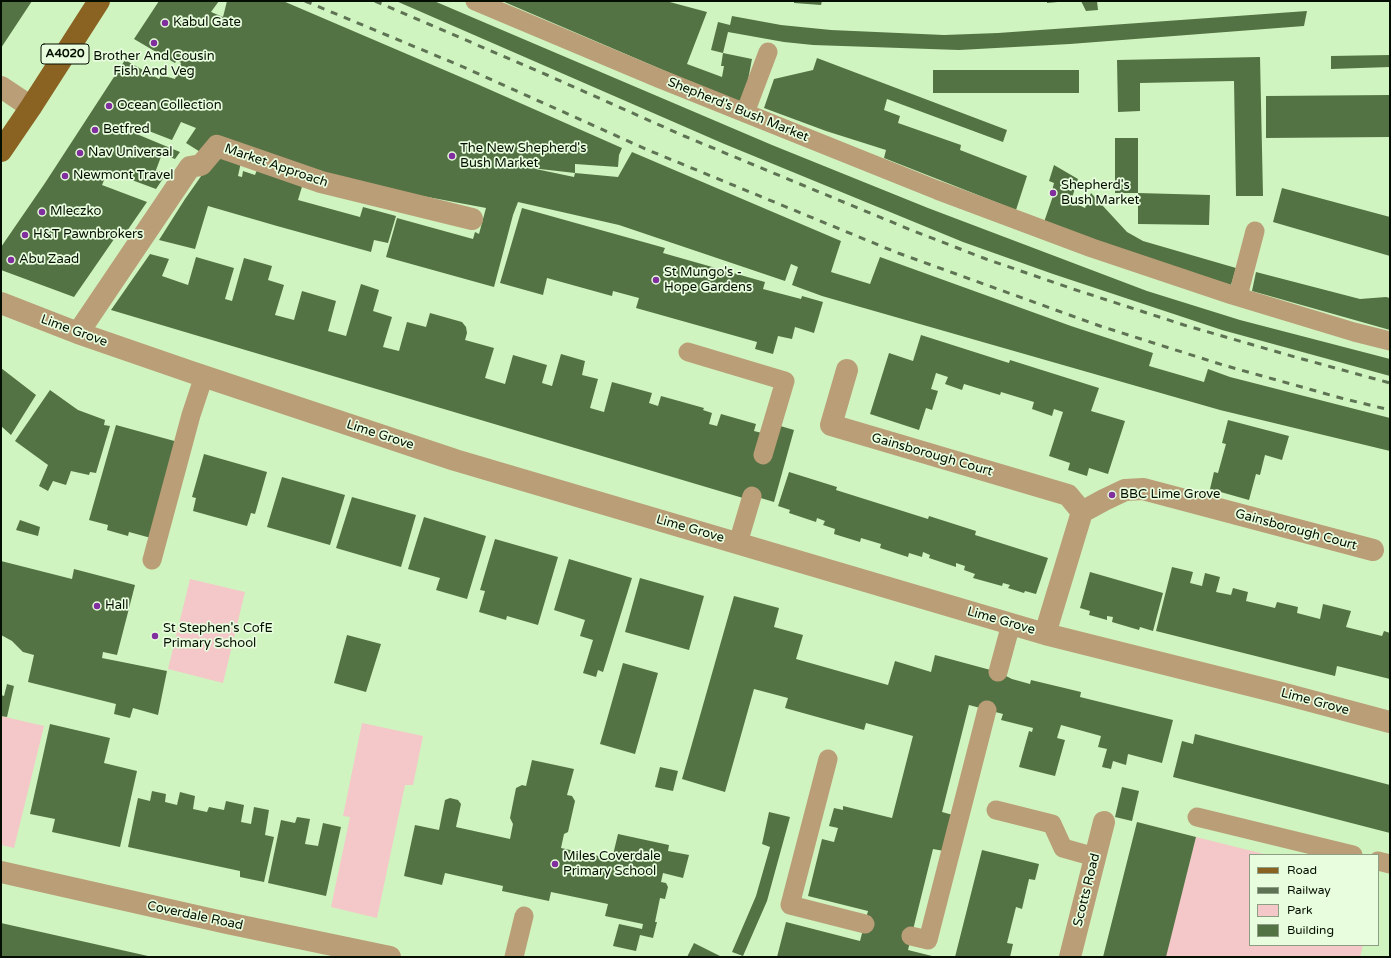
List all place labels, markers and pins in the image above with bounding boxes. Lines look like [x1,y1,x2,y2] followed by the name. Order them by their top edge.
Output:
[173,15,241,31] place label: Kabul Gate
[160,18,170,28] marker: Kabul Gate
[149,38,159,48] marker: Brother And Cousin Fish And Veg
[93,49,215,80] place label: Brother And Cousin Fish And Veg
[117,98,222,114] place label: Ocean Collection
[104,101,114,111] marker: Ocean Collection
[103,122,150,138] place label: Betfred
[90,125,100,135] marker: Betfred
[460,141,586,172] place label: The New Shepherd's Bush Market
[88,145,173,161] place label: Nav Universal
[75,148,85,158] marker: Nav Universal
[447,151,457,161] marker: The New Shepherd's Bush Market
[73,168,173,184] place label: Newmont Travel
[60,171,70,181] marker: Newmont Travel
[1061,178,1140,209] place label: Shepherd's Bush Market
[1048,188,1058,198] marker: Shepherd's Bush Market
[50,204,101,220] place label: Mleczko
[37,207,47,217] marker: Mleczko
[33,227,143,243] place label: H&T Pawnbrokers
[20,230,30,240] marker: H&T Pawnbrokers
[19,252,79,268] place label: Abu Zaad
[6,255,16,265] marker: Abu Zaad
[664,265,752,296] place label: St Mungo's - Hope Gardens
[651,275,661,285] marker: St Mungo's - Hope Gardens
[1120,487,1220,503] place label: BBC Lime Grove
[1107,490,1117,500] marker: BBC Lime Grove
[105,598,129,614] place label: Hall
[92,601,102,611] marker: Hall
[163,621,273,652] place label: St Stephen's CofE Primary School
[150,631,160,641] marker: St Stephen's CofE Primary School
[563,849,661,880] place label: Miles Coverdale Primary School
[550,859,560,869] marker: Miles Coverdale Primary School

